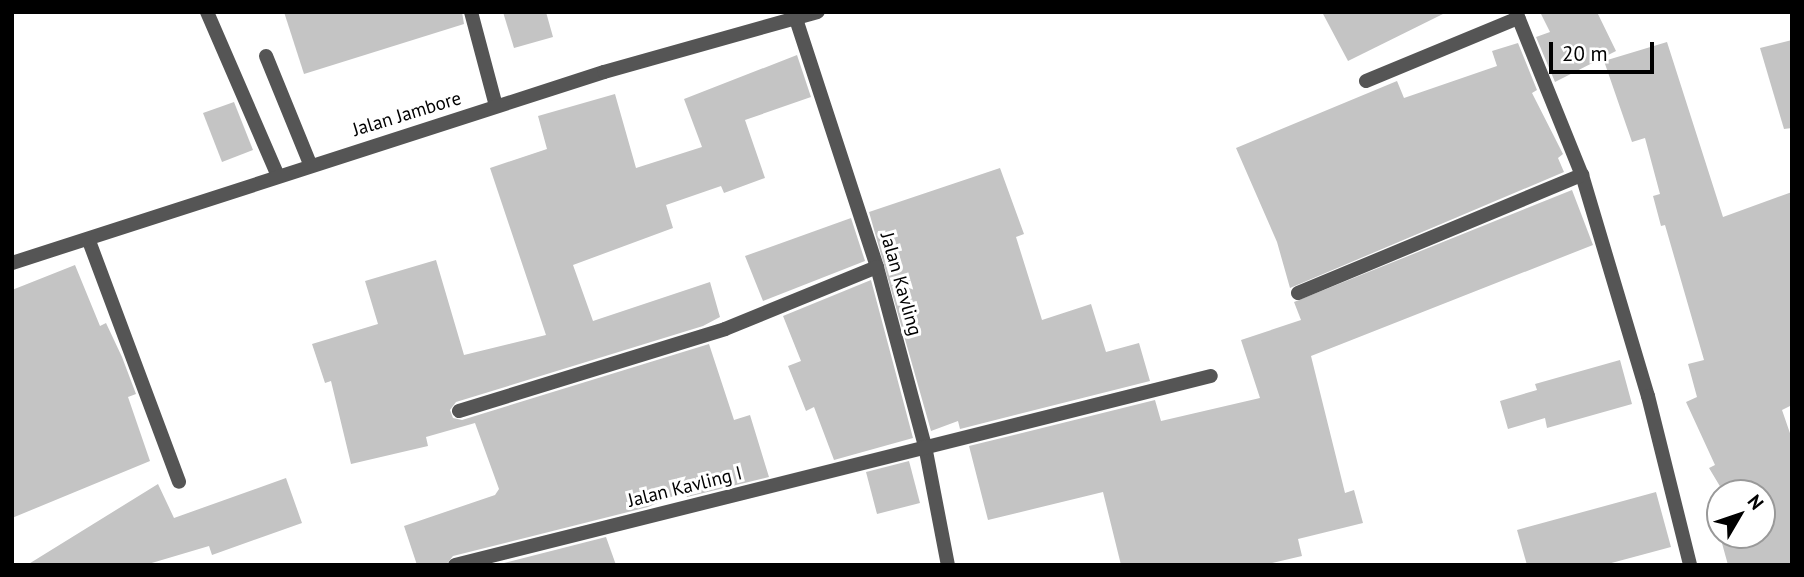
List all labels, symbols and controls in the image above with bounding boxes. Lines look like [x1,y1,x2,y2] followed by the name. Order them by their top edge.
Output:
[1552,28,1657,72] scale bar
[1562,40,1608,67] text: 20 m
[350,87,464,141] street label: Jalan Jambore
[875,230,927,338] street label: Jalan Kavling
[626,462,744,512] street label: Jalan Kavling I
[1706,479,1776,549] north arrow
[1743,490,1769,514] text: N

